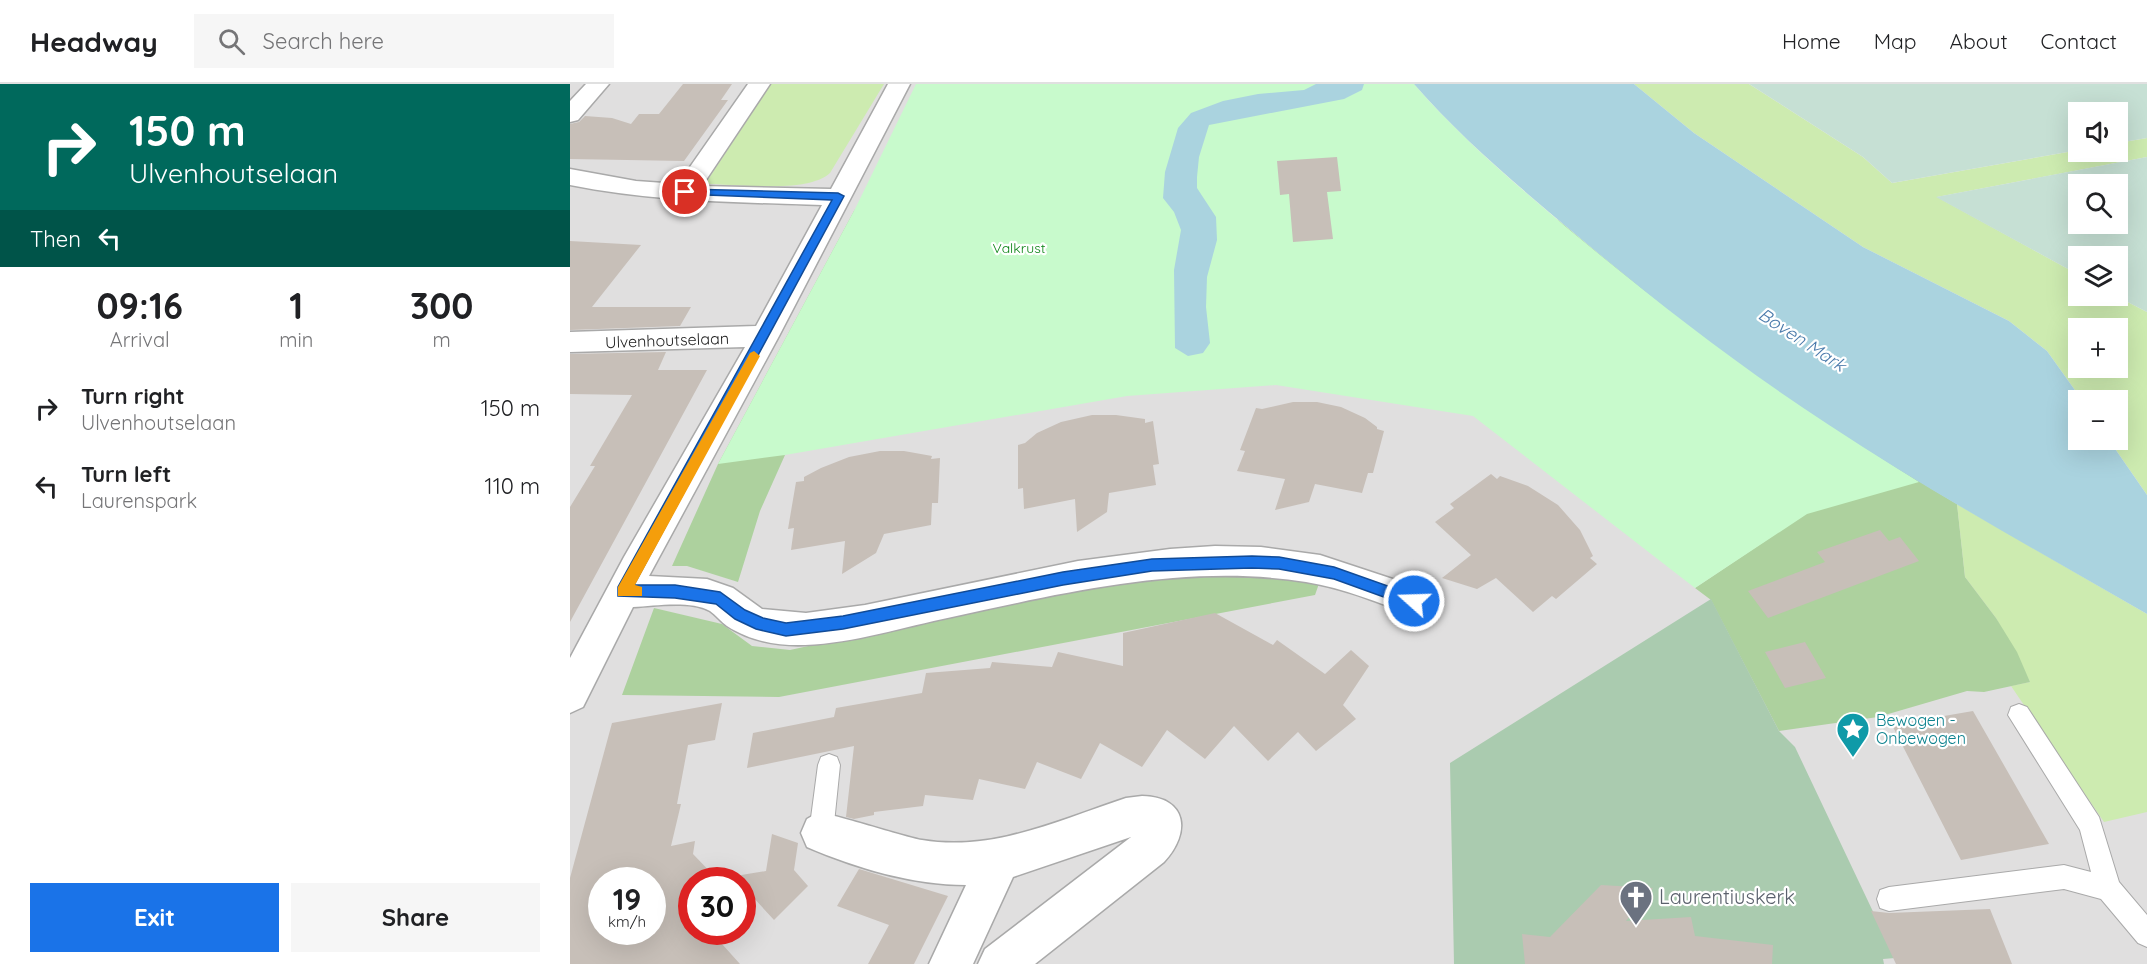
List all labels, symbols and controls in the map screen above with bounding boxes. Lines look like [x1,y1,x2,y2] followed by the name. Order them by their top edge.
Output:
[194,14,614,68] search box
[30,24,158,59] text: Headway
[215,25,248,58] icon: search
[263,27,384,55] text: Search here
[1782,28,1841,54] text: Home
[1874,28,1917,54] text: Map
[1950,28,2008,54] text: About
[2041,28,2117,54] text: Contact
[2068,102,2128,450] map controls
[2068,102,2128,162] button: sound
[129,104,246,157] text: 150 m
[30,108,108,186] icon: right
[129,156,338,190] text: Ulvenhoutselaan
[659,166,710,217] pin
[2068,174,2128,234] button: search
[668,175,701,208] icon: arrive
[93,222,126,255] icon: left
[30,225,81,253] text: Then
[993,239,1046,257] park label: Valkrust
[2068,246,2128,306] button: layers
[97,283,183,328] text: 09:16
[289,283,303,328] text: 1
[410,283,473,328] text: 300
[1754,303,1852,377] water label: Boven Mark
[2068,318,2128,378] button: +
[110,327,170,352] text: Arrival
[279,327,313,352] text: min
[433,327,451,352] text: m
[605,328,729,352] street label: Ulvenhoutselaan
[81,382,185,410] text: Turn right
[2068,390,2128,450] button: −
[30,392,63,425] icon: right
[481,394,540,422] text: 150 m
[81,410,236,435] text: Ulvenhoutselaan
[81,460,171,488] text: Turn left
[30,470,63,503] icon: left
[485,472,540,500] text: 110 m
[81,488,197,513] text: Laurenspark
[1382,569,1446,633] position arrow
[1876,710,1966,748] place label: Bewogen - Onbewogen
[1835,711,1871,758] place icon: Bewogen - Onbewogen
[678,867,756,945] speed limit sign: 30
[1618,879,1654,926] church icon: Laurentiuskerk
[613,880,641,918] text: 19
[30,883,279,952] button: Exit
[291,883,540,952] button: Share
[1659,884,1795,909] place label: Laurentiuskerk
[608,912,646,931] text: km/h

